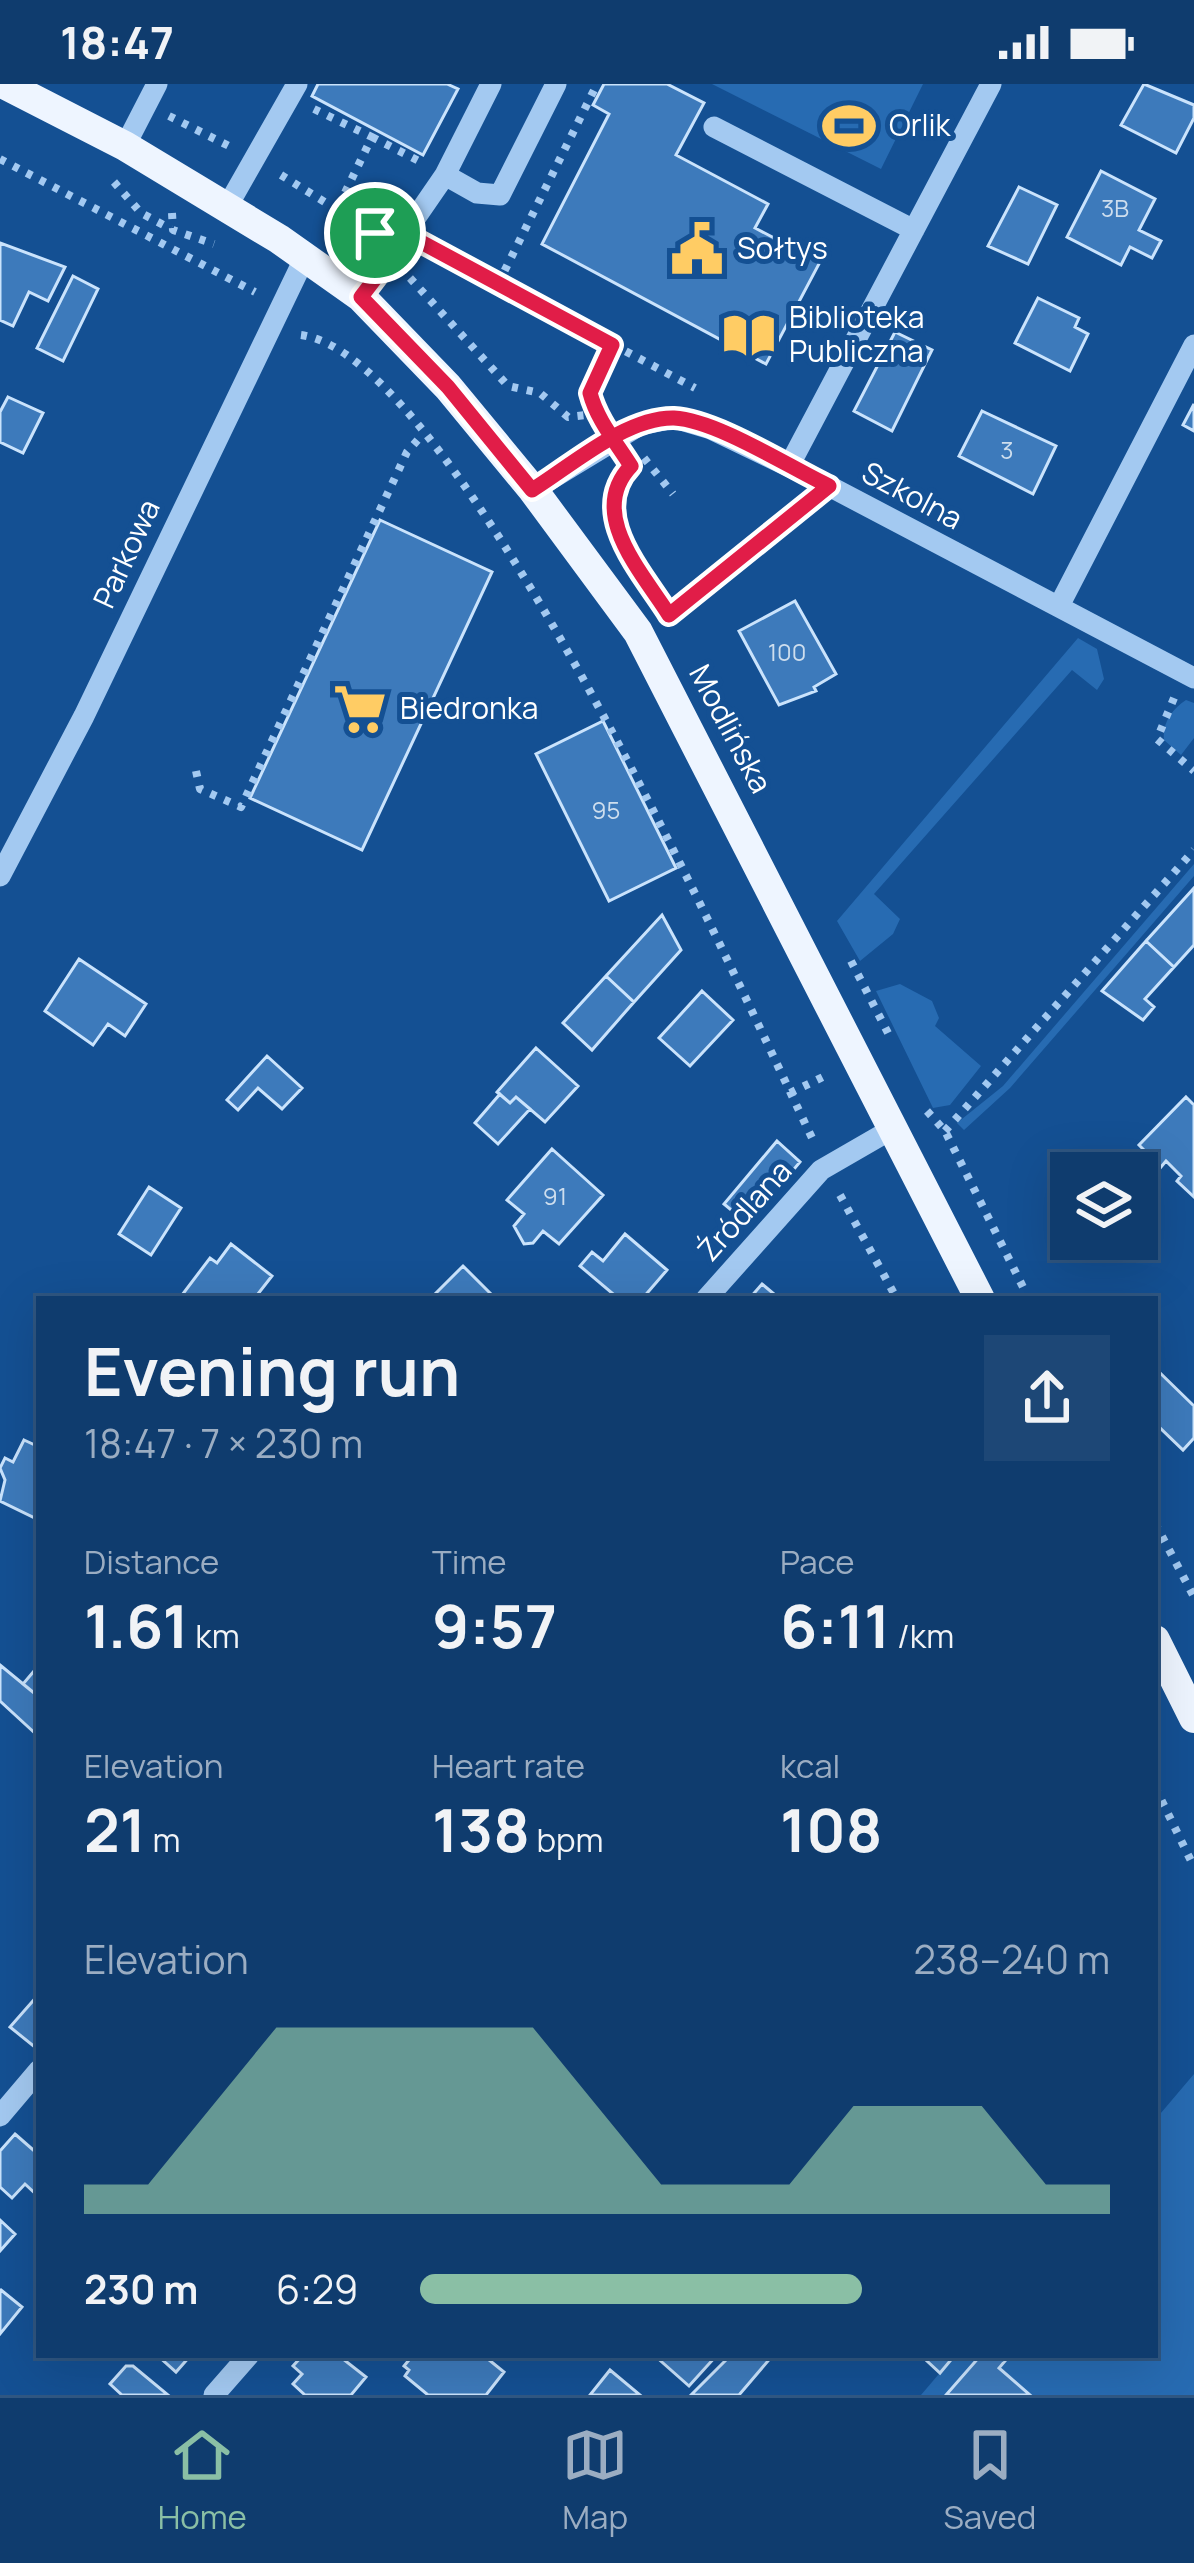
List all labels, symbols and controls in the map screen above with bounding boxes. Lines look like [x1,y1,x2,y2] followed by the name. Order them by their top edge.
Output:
[60,11,174,73] text: 18:47
[820,97,878,155] sports icon: Orlik
[889,104,952,145] place label: Orlik
[324,182,426,284] pin
[1101,191,1129,224] house number: 3B
[342,200,408,266] icon: arrive
[668,220,726,278] public building icon: Sołtys
[737,227,828,268] place label: Sołtys
[789,296,924,371] place label: Biblioteka Publiczna
[720,306,778,364] library icon: Biblioteka Publiczna
[1000,433,1014,466] house number: 3
[855,451,970,538] street label: Szkolna
[83,492,169,614] street label: Parkowa
[768,635,806,668] house number: 100
[680,657,782,800] street label: Modlińska
[331,680,389,738] supermarket icon: Biedronka
[400,687,538,728] place label: Biedronka
[592,793,620,826] house number: 95
[688,1151,800,1269] street label: Źródlana
[1050,1152,1158,1260] map controls
[1050,1152,1158,1260] button: layers
[543,1179,567,1212] house number: 91
[84,1326,460,1416] text: Evening run
[984,1335,1110,1461] button: share
[84,1416,363,1470] text: 18:47 · 7 × 230 m
[84,1539,219,1584] text: Distance
[432,1539,507,1584] text: Time
[780,1539,855,1584] text: Pace
[84,1584,189,1666] text: 1.61
[432,1584,557,1666] text: 9:57
[780,1584,890,1666] text: 6:11
[189,1613,240,1658] text: km
[890,1613,954,1658] text: /km
[84,1743,223,1788] text: Elevation
[432,1743,585,1788] text: Heart rate
[780,1743,840,1788] text: kcal
[84,1788,146,1870] text: 21
[432,1788,530,1870] text: 138
[780,1788,883,1870] text: 108
[146,1817,181,1862] text: m
[530,1817,604,1862] text: bpm
[84,1932,249,1986] text: Elevation
[913,1932,1110,1986] text: 238–240 m
[84,2262,198,2316] text: 230 m
[276,2262,358,2316] text: 6:29
[158,2422,247,2539] tab: Home
[562,2422,628,2539] tab: Map
[943,2422,1036,2539] tab: Saved

